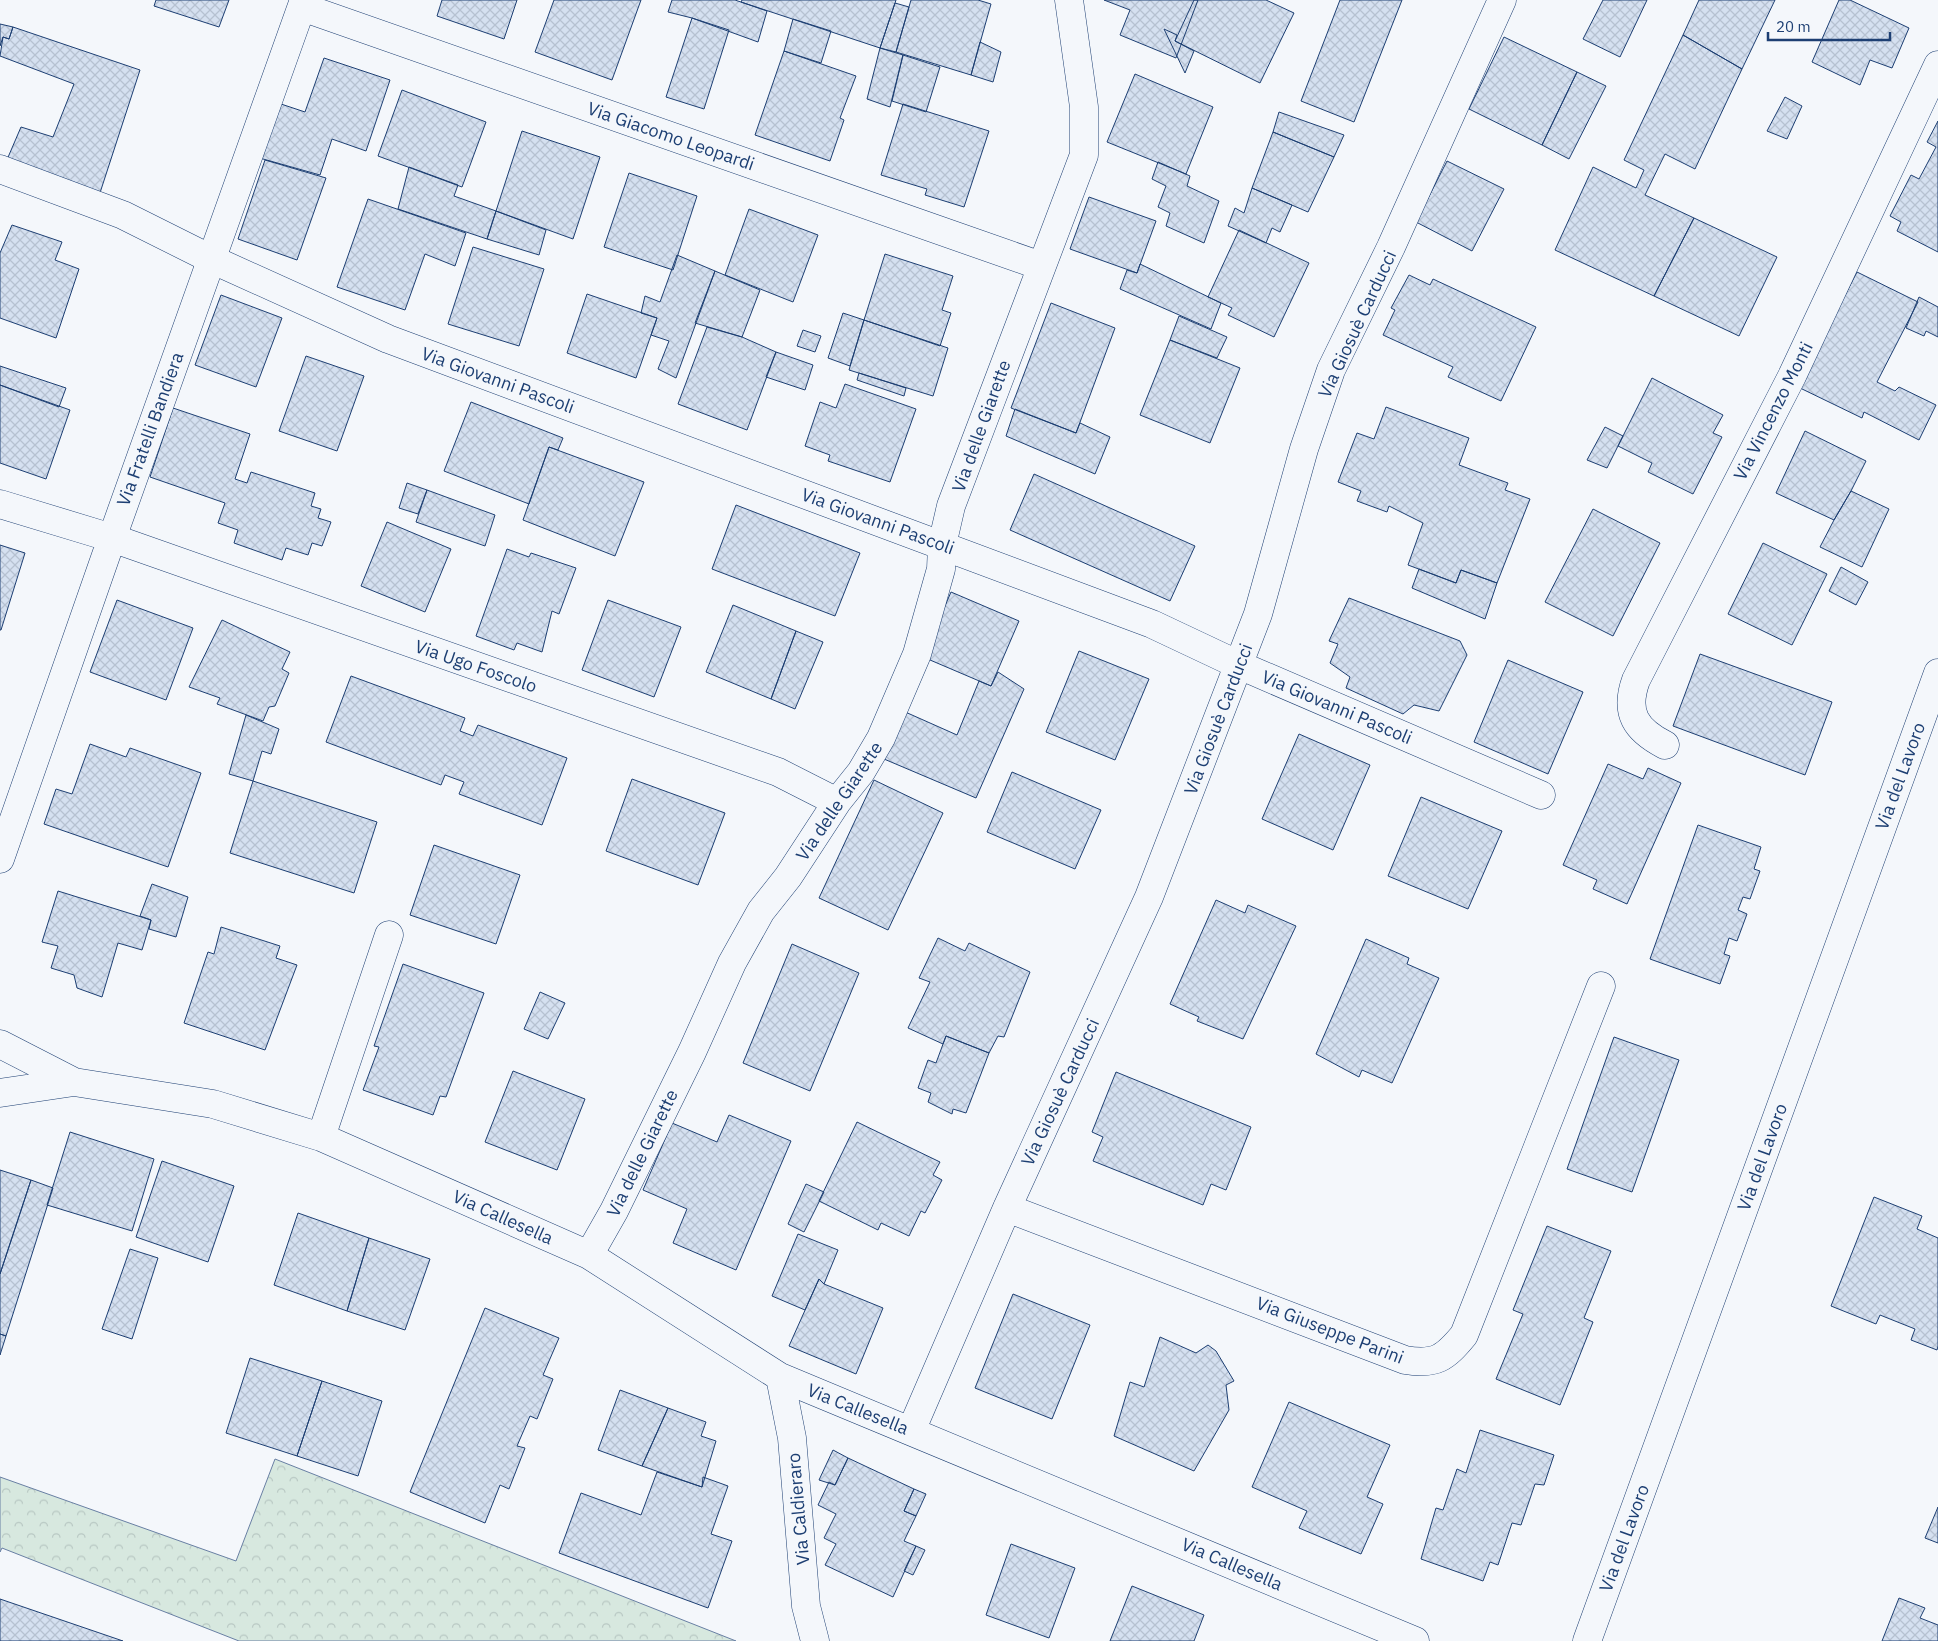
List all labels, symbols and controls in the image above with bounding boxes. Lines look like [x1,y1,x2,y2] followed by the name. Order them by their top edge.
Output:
[1768,10,1890,42] scale bar
[1776,17,1811,36] text: 20 m
[584,97,758,175] street label: Via Giacomo Leopardi
[1313,247,1401,401] street label: Via Giosuè Carducci
[1728,338,1818,484] street label: Via Vincenzo Monti
[418,342,578,418] street label: Via Giovanni Pascoli
[111,348,189,509] street label: Via Fratelli Bandiera
[946,357,1016,495] street label: Via delle Giarette
[798,483,958,559] street label: Via Giovanni Pascoli
[412,634,540,698] street label: Via Ugo Foscolo
[1179,640,1257,798] street label: Via Giosuè Carducci
[1258,665,1416,749] street label: Via Giovanni Pascoli
[1870,719,1930,833] street label: Via del Lavoro
[791,737,887,865] street label: Via delle Giarette
[1016,1015,1104,1169] street label: Via Giosuè Carducci
[601,1085,683,1220] street label: Via delle Giarette
[1732,1100,1792,1214] street label: Via del Lavoro
[449,1185,557,1250] street label: Via Callesella
[1253,1291,1407,1369] street label: Via Giuseppe Parini
[804,1378,913,1440] street label: Via Callesella
[782,1452,814,1566] street label: Via Caldieraro
[1594,1481,1654,1595] street label: Via del Lavoro
[1178,1532,1286,1596] street label: Via Callesella

